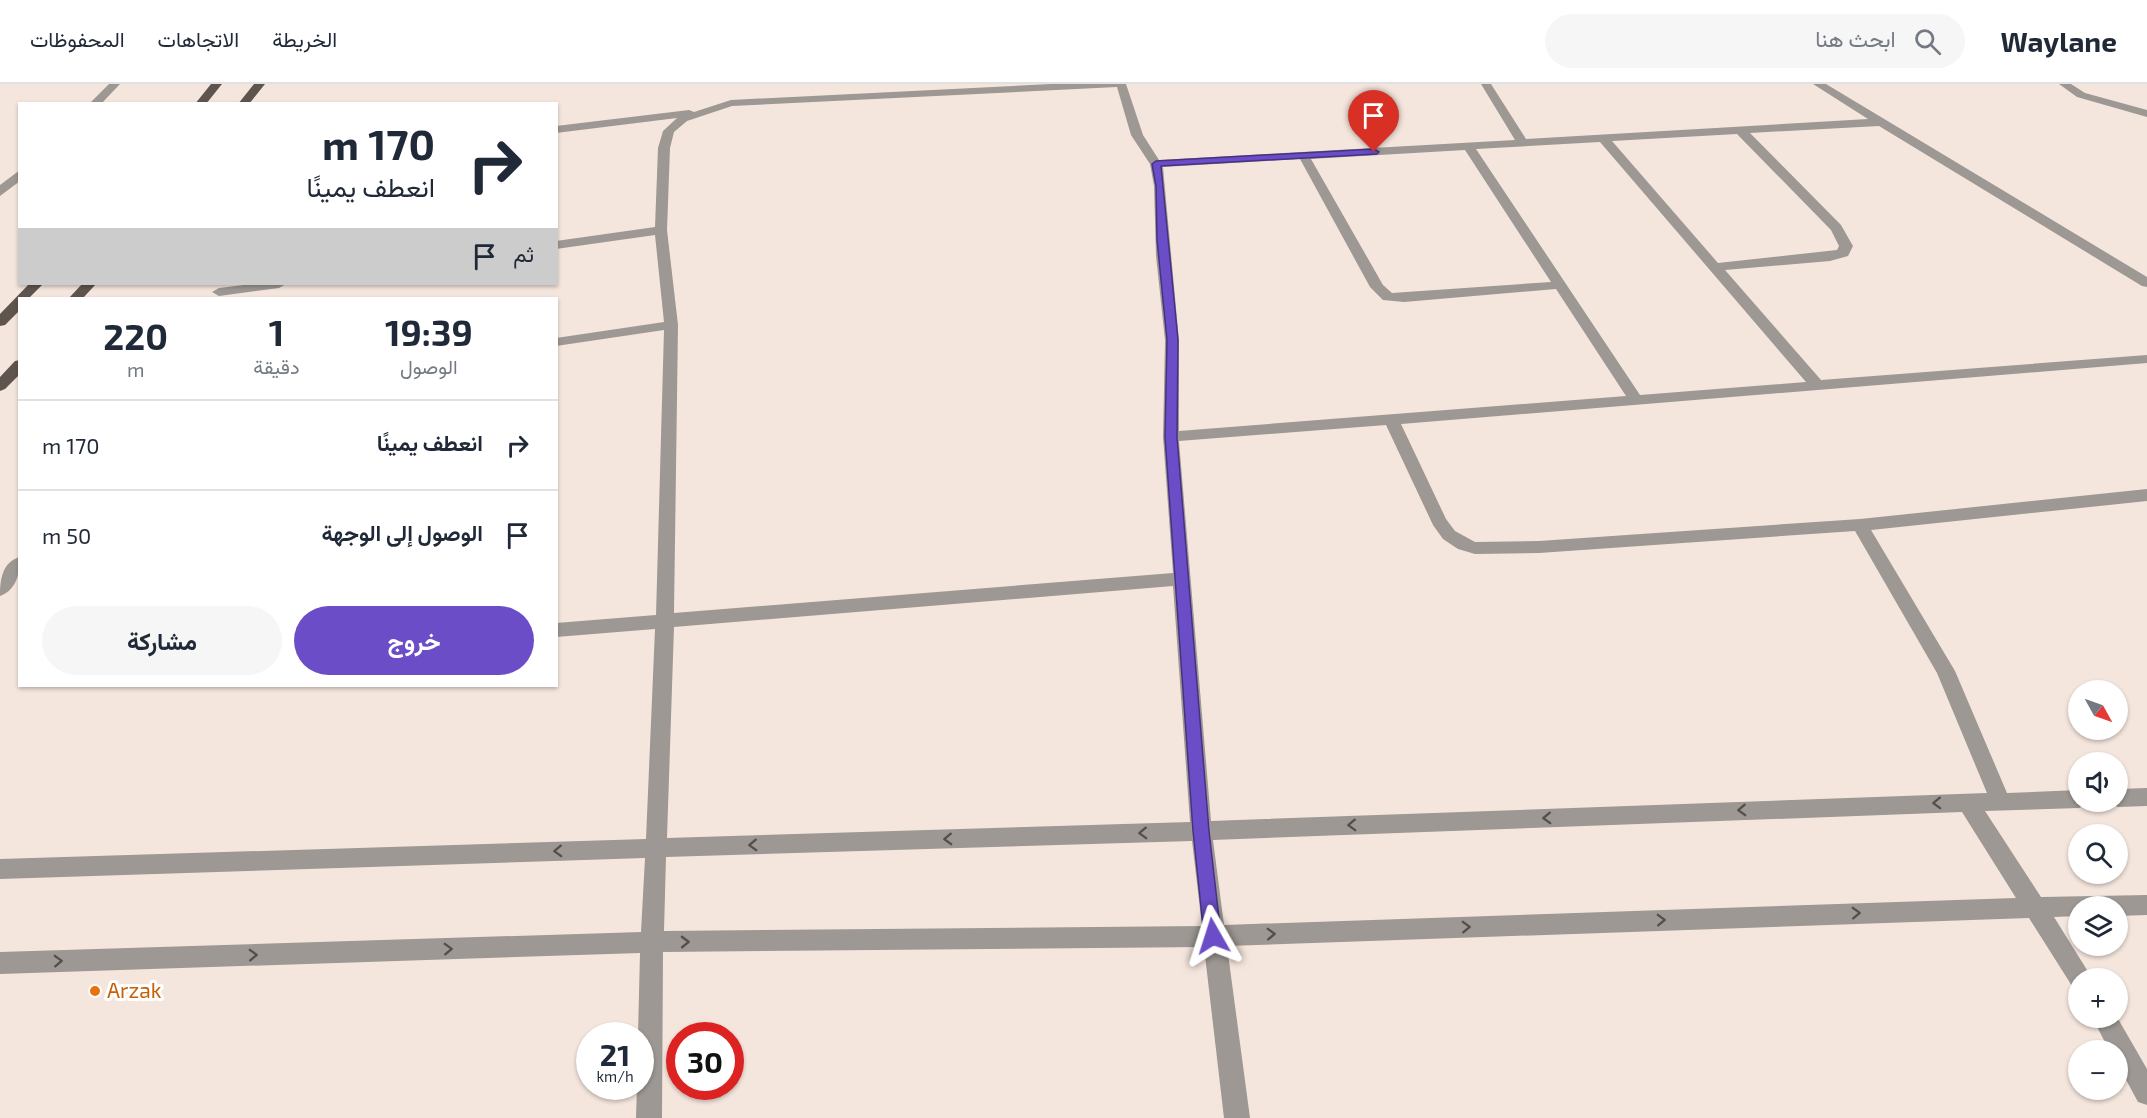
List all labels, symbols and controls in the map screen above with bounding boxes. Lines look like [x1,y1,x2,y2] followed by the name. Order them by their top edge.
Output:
[1545,14,1965,68] search box
[2001,24,2117,58] text: Waylane
[1815,25,1896,51] text: ابحث هنا
[1911,25,1944,58] icon: search
[30,26,125,51] text: المحفوظات
[158,26,239,51] text: الاتجاهات
[272,26,337,51] text: الخريطة
[1348,90,1399,152] pin
[1357,99,1390,132] icon: arrive
[322,118,435,168] text: 170 m
[456,126,534,204] icon: right
[306,170,435,202] text: انعطف يمينًا
[468,240,501,273] icon: arrive
[513,240,534,266] text: ثم
[269,310,284,353] text: 1
[385,310,473,353] text: 19:39
[103,314,168,357] text: 220
[253,354,300,378] text: دقيقة
[400,354,458,378] text: الوصول
[127,357,144,381] text: m
[377,429,483,455] text: انعطف يمينًا
[501,429,534,462] icon: right
[42,432,99,458] text: 170 m
[321,519,483,545] text: الوصول إلى الوجهة
[501,519,534,552] icon: arrive
[42,522,91,548] text: 50 m
[42,606,282,675] button: مشاركة
[294,606,534,675] button: خروج
[2068,680,2128,740] north arrow
[2068,680,2128,1100] map controls
[2068,752,2128,812] button: sound
[1932,796,1941,809] one-way arrow
[1737,804,1746,817] one-way arrow
[1542,811,1551,824] one-way arrow
[1347,819,1356,832] one-way arrow
[2068,824,2128,884] button: search
[1138,826,1147,839] one-way arrow
[943,833,952,845] one-way arrow
[748,839,757,851] one-way arrow
[553,845,562,858] one-way arrow
[2068,896,2128,956] button: layers
[1181,904,1245,968] position arrow
[1852,907,1861,919] one-way arrow
[1657,914,1666,926] one-way arrow
[1462,921,1471,934] one-way arrow
[1267,928,1276,941] one-way arrow
[681,936,690,948] one-way arrow
[444,942,453,955] one-way arrow
[249,948,258,961] one-way arrow
[54,955,63,967] one-way arrow
[2068,968,2128,1028] button: +
[107,977,162,1002] place label: Arzak
[88,984,102,998] marker: Arzak
[666,1022,744,1100] speed limit sign: 30
[600,1036,630,1072] text: 21
[2068,1040,2128,1100] button: −
[596,1067,634,1085] text: km/h

